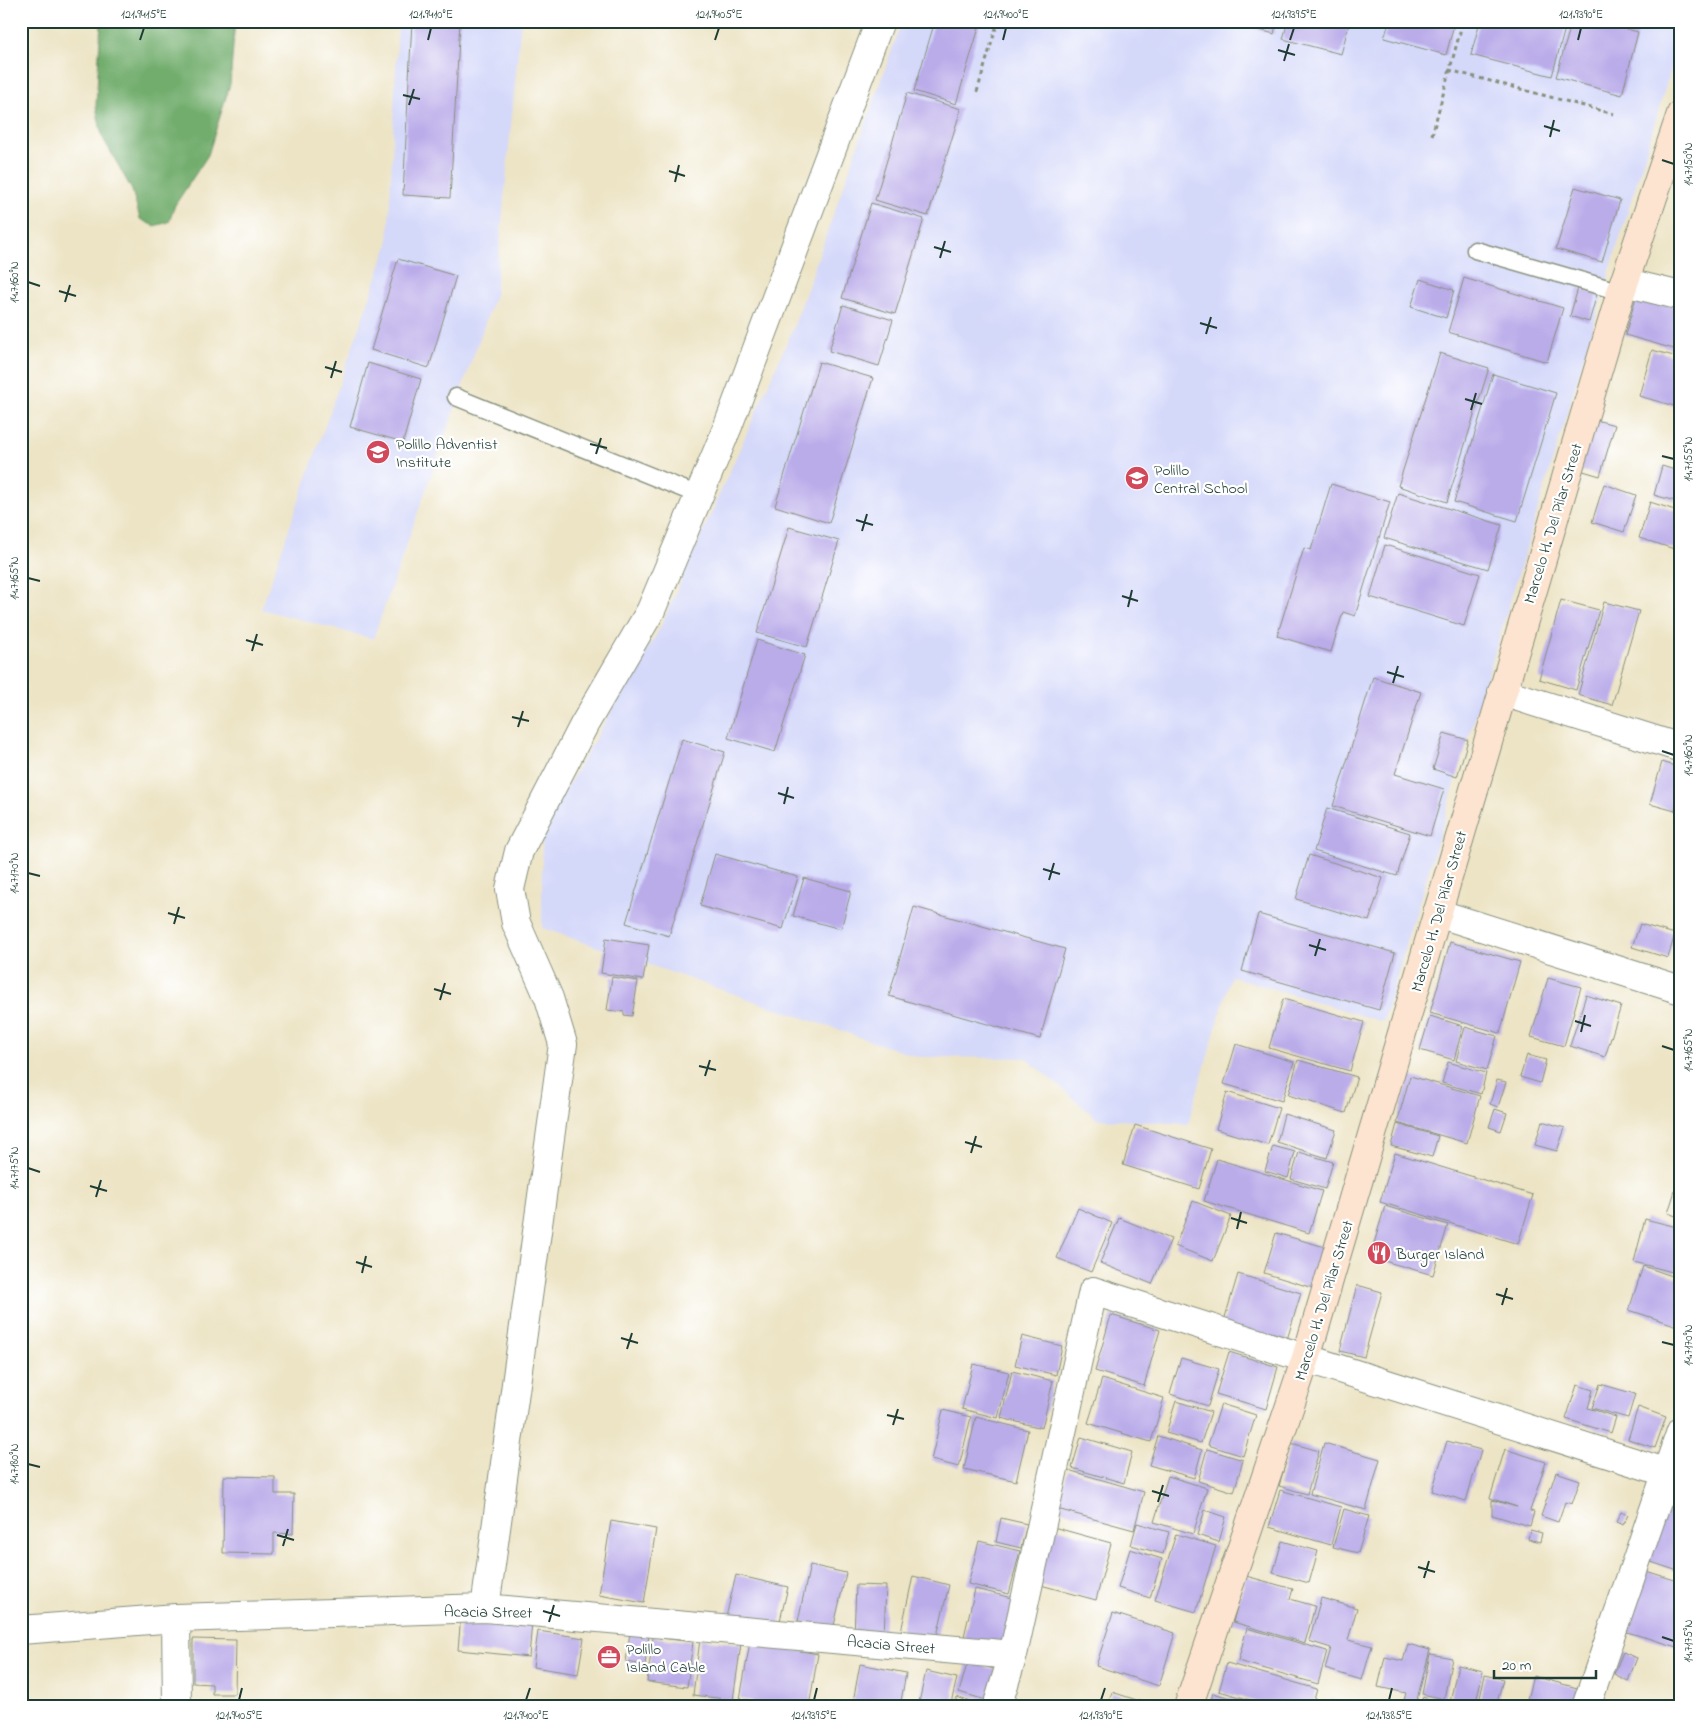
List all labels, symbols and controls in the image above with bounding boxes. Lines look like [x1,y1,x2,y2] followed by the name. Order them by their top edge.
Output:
[121,6,167,24] text: 121.9415°E
[409,6,453,24] text: 121.9410°E
[695,6,743,24] text: 121.9405°E
[983,6,1029,24] text: 121.9400°E
[1271,6,1317,24] text: 121.9395°E
[1559,6,1603,24] text: 121.9390°E
[1680,142,1698,186] text: 14.7150°N
[6,261,24,303] text: 14.7160°N
[396,433,498,475] place label: Polillo Adventist Institute
[1680,436,1698,482] text: 14.7155°N
[365,439,391,465] school or university icon: Polillo Adventist Institute
[1518,440,1590,607] street label: Marcelo H. Del Pilar Street
[1154,459,1248,501] place label: Polillo Central School
[1124,465,1150,491] school or university icon: Polillo Central School
[6,556,24,600] text: 14.7165°N
[1680,734,1698,776] text: 14.7160°N
[1405,828,1475,995] street label: Marcelo H. Del Pilar Street
[6,852,24,894] text: 14.7170°N
[1680,1028,1698,1072] text: 14.7165°N
[6,1146,24,1190] text: 14.7175°N
[1289,1217,1361,1384] street label: Marcelo H. Del Pilar Street
[1366,1240,1392,1266] restaurant icon: Burger Island
[1395,1243,1484,1267] place label: Burger Island
[1680,1324,1698,1366] text: 14.7170°N
[6,1444,24,1484] text: 14.7180°N
[443,1600,533,1626] street label: Acacia Street
[1680,1619,1698,1663] text: 14.7175°N
[846,1630,937,1662] street label: Acacia Street
[626,1638,706,1680] place label: Polillo Island Cable
[596,1644,622,1670] office icon: Polillo Island Cable
[1494,1648,1597,1680] scale bar
[1502,1655,1532,1677] text: 20 m
[215,1707,263,1725] text: 121.9405°E
[503,1707,549,1725] text: 121.9400°E
[791,1707,837,1725] text: 121.9395°E
[1079,1707,1123,1725] text: 121.9390°E
[1366,1707,1412,1725] text: 121.9385°E

